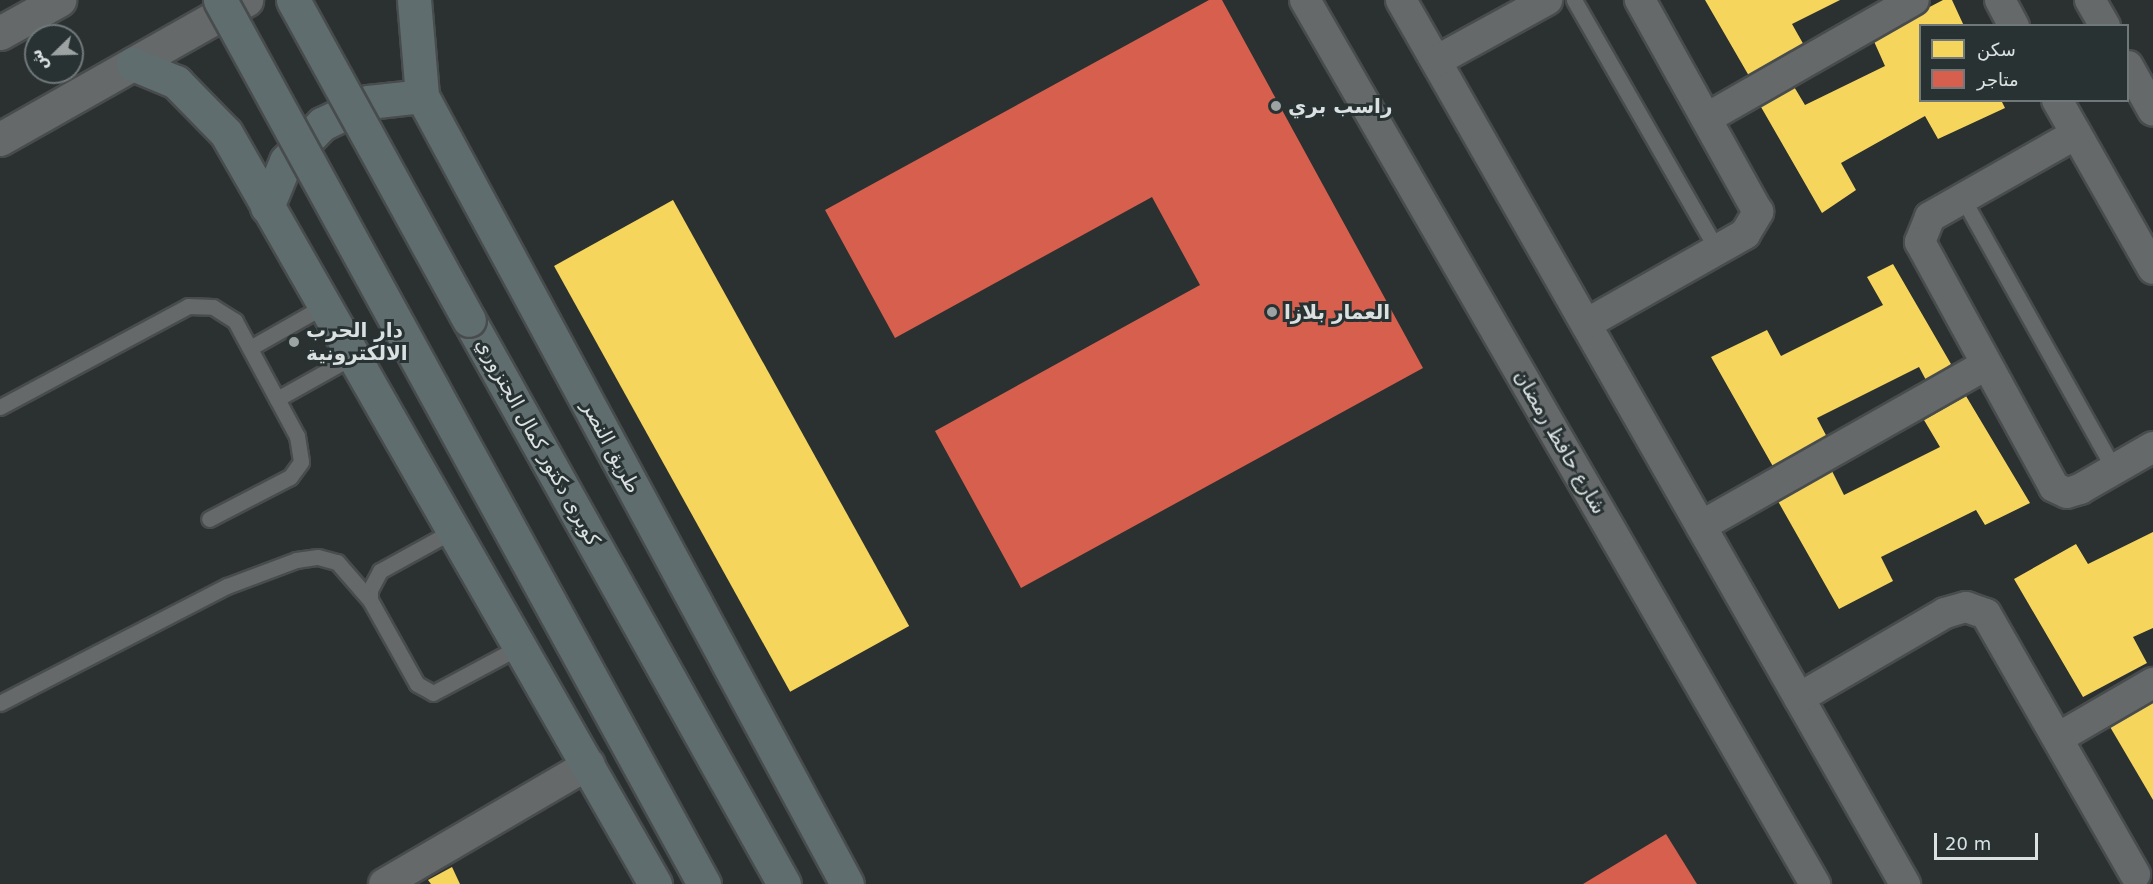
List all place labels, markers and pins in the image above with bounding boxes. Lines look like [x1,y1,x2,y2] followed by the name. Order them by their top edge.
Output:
[1288,94,1392,118] place label: راسب بري
[1269,99,1283,113] marker: راسب بري
[1284,300,1390,324] place label: العمار بلازا
[1265,305,1279,319] marker: العمار بلازا
[306,318,408,365] place label: دار الحرب الالكترونية
[287,335,301,349] marker: دار الحرب الالكترونية

